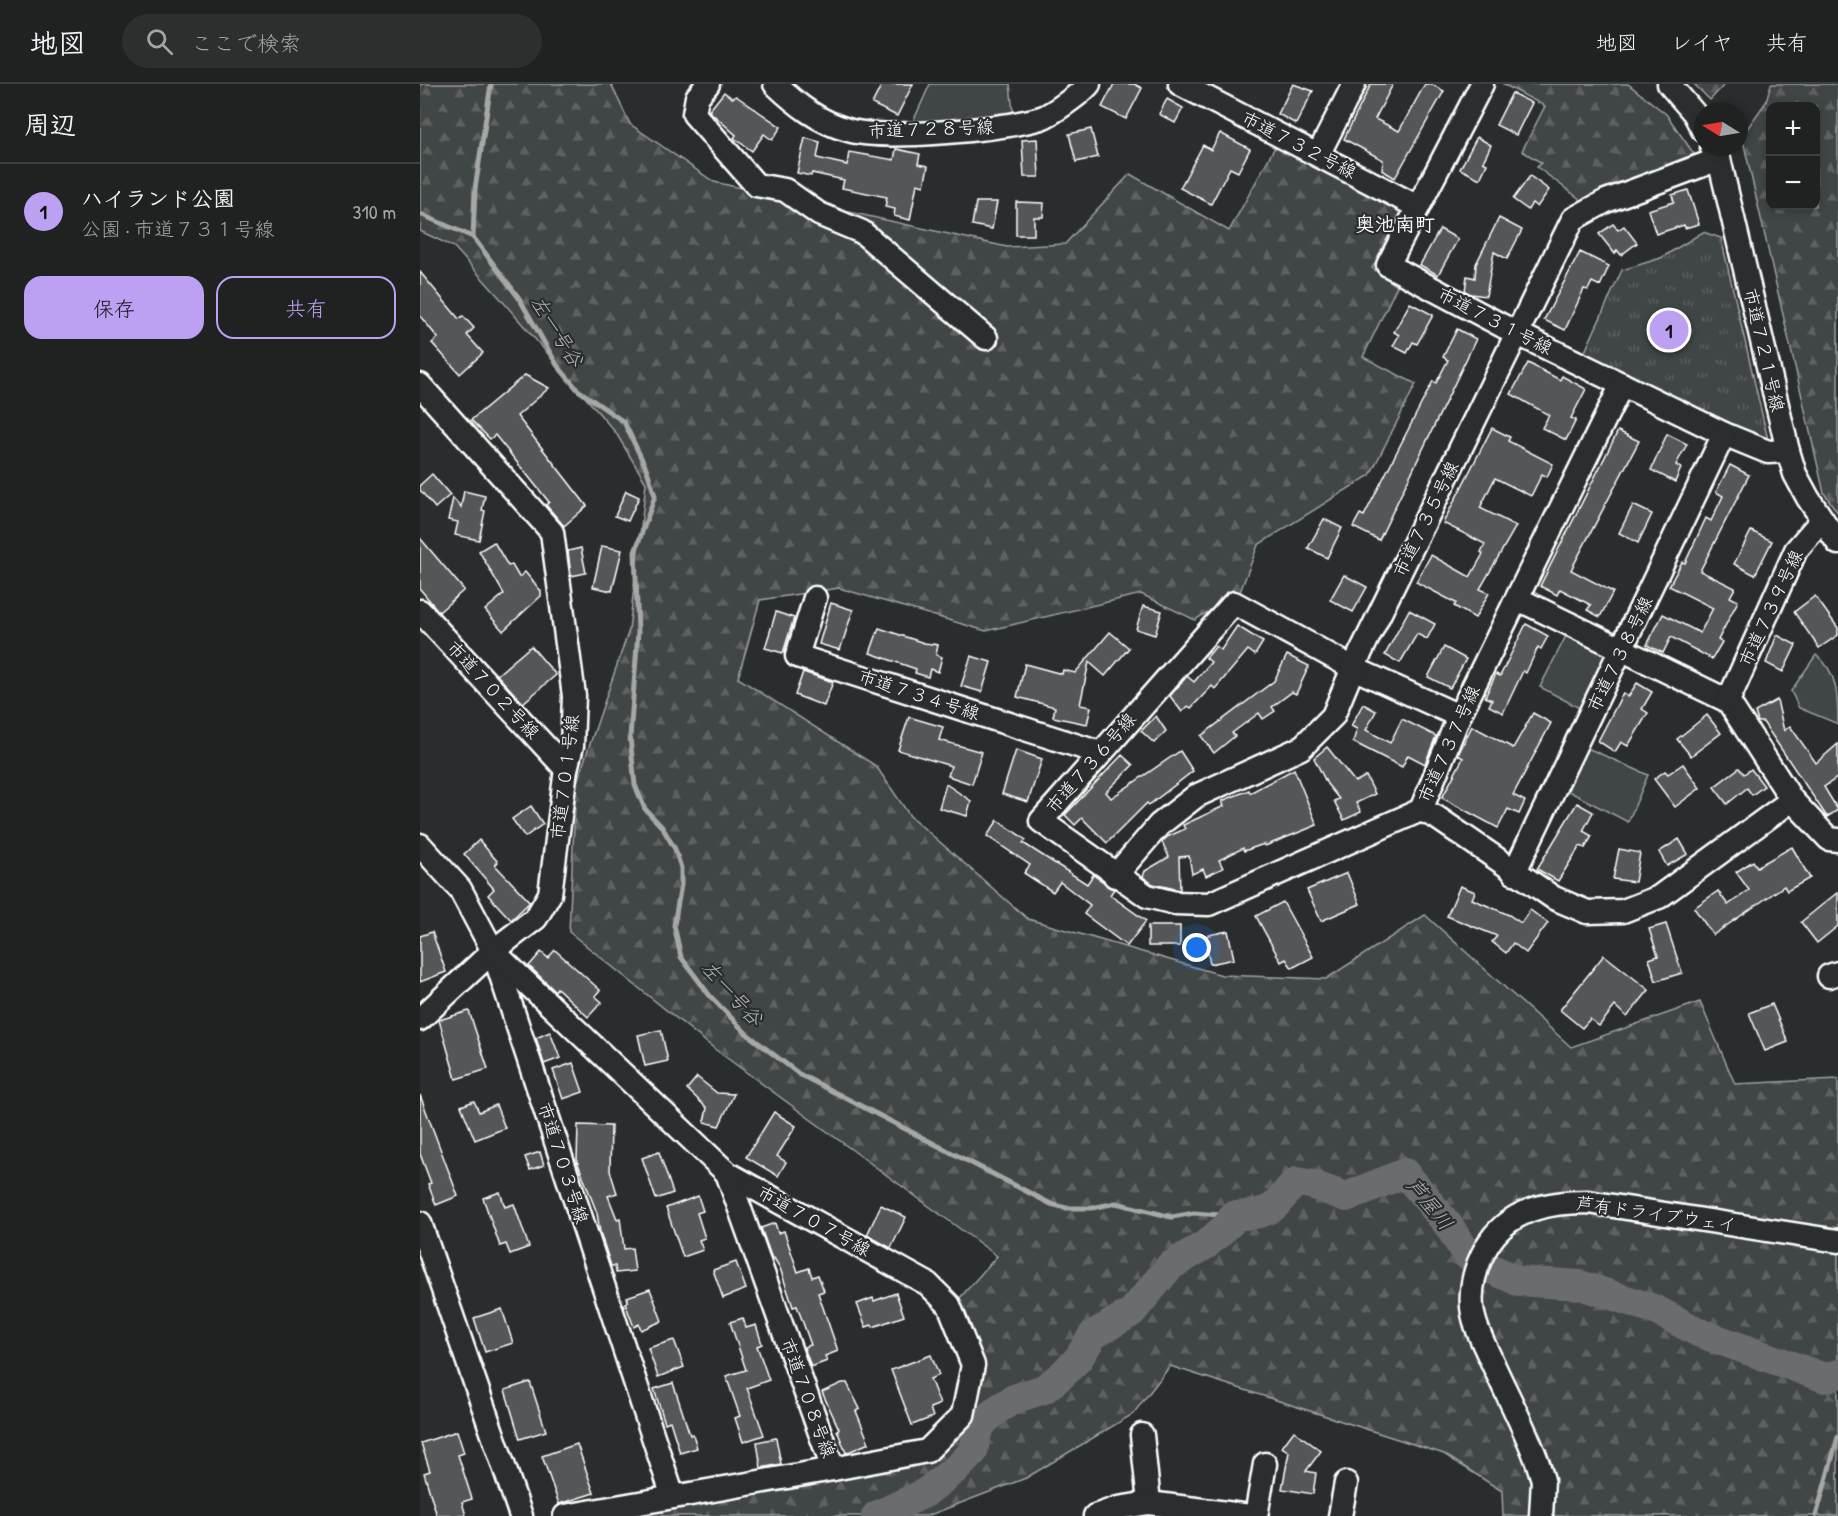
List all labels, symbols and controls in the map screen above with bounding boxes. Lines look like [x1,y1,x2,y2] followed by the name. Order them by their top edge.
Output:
[122,14,542,68] search box
[30,24,86,62] text: 地図
[143,25,176,58] icon: search
[191,28,301,58] text: ここで検索
[1596,28,1638,57] text: 地図
[1671,28,1733,57] text: レイヤ
[1766,28,1808,57] text: 共有
[1694,102,1748,156] north arrow
[1766,102,1820,210] map controls
[1766,102,1820,156] button: +
[1237,105,1361,184] street label: 市道７３２号線
[24,107,76,142] text: 周辺
[868,114,994,143] street label: 市道７２８号線
[1766,156,1820,210] button: −
[81,183,235,213] text: ハイランド公園
[40,198,47,225] text: 1
[353,198,396,225] text: 310 m
[1355,210,1435,237] district label: 奥池南町
[81,215,274,242] text: 公園 · 市道７３１号線
[24,276,204,339] button: 保存
[216,276,396,339] button: 共有
[1433,281,1557,360] street label: 市道７３１号線
[1738,286,1791,414] street label: 市道７２１号線
[525,290,591,373] water label: 左一号谷
[1650,308,1688,352] pin: 1
[1387,457,1464,581] street label: 市道７３５号線
[1733,545,1809,670] street label: 市道７３９号線
[1581,592,1658,716] street label: 市道７３８号線
[441,635,545,744] street label: 市道７０２号線
[855,663,983,726] street label: 市道７３４号線
[1411,681,1486,806] street label: 市道７３７号線
[1040,707,1141,818] street label: 市道７３６号線
[544,713,585,841] street label: 市道７０１号線
[1182,933,1211,962] your location
[696,954,770,1032] water label: 左一号谷
[532,1099,595,1227] street label: 市道７０３号線
[1401,1172,1460,1235] water label: 芦屋川
[753,1179,875,1262] street label: 市道７０７号線
[1574,1190,1738,1237] street label: 芦有ドライブウェイ
[775,1334,842,1461] street label: 市道７０８号線

